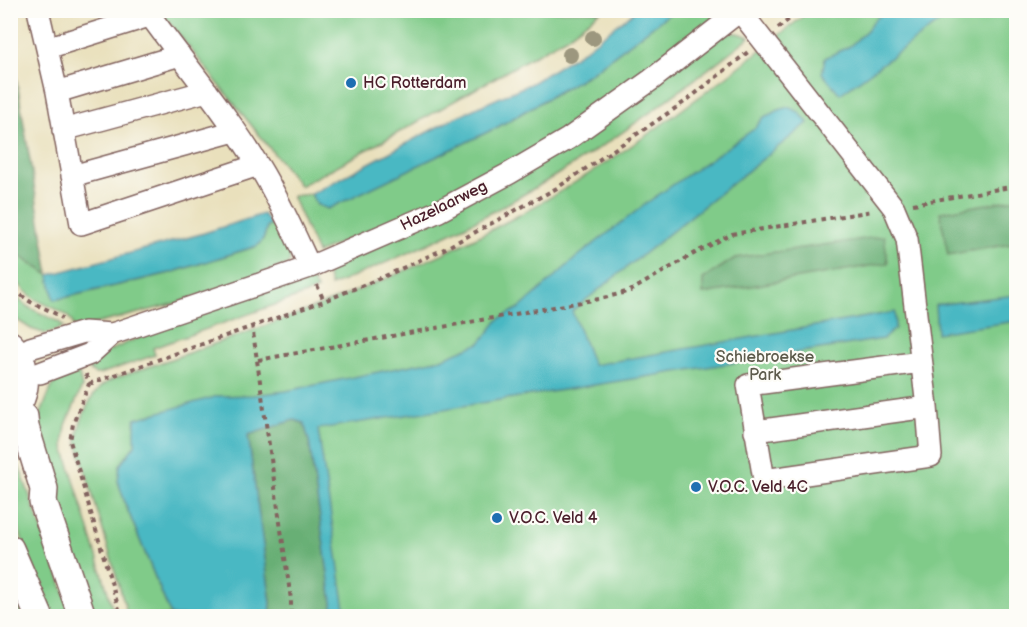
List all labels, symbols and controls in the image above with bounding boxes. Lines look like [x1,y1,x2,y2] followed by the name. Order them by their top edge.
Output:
[363,74,466,93] place label: HC Rotterdam
[344,76,358,90] marker: HC Rotterdam
[397,177,491,235] street label: Hazelaarweg
[716,348,815,385] park label: Schiebroekse Park
[708,478,808,497] place label: V.O.C. Veld 4C
[689,480,703,494] marker: V.O.C. Veld 4C
[509,509,598,528] place label: V.O.C. Veld 4
[490,511,504,525] marker: V.O.C. Veld 4

